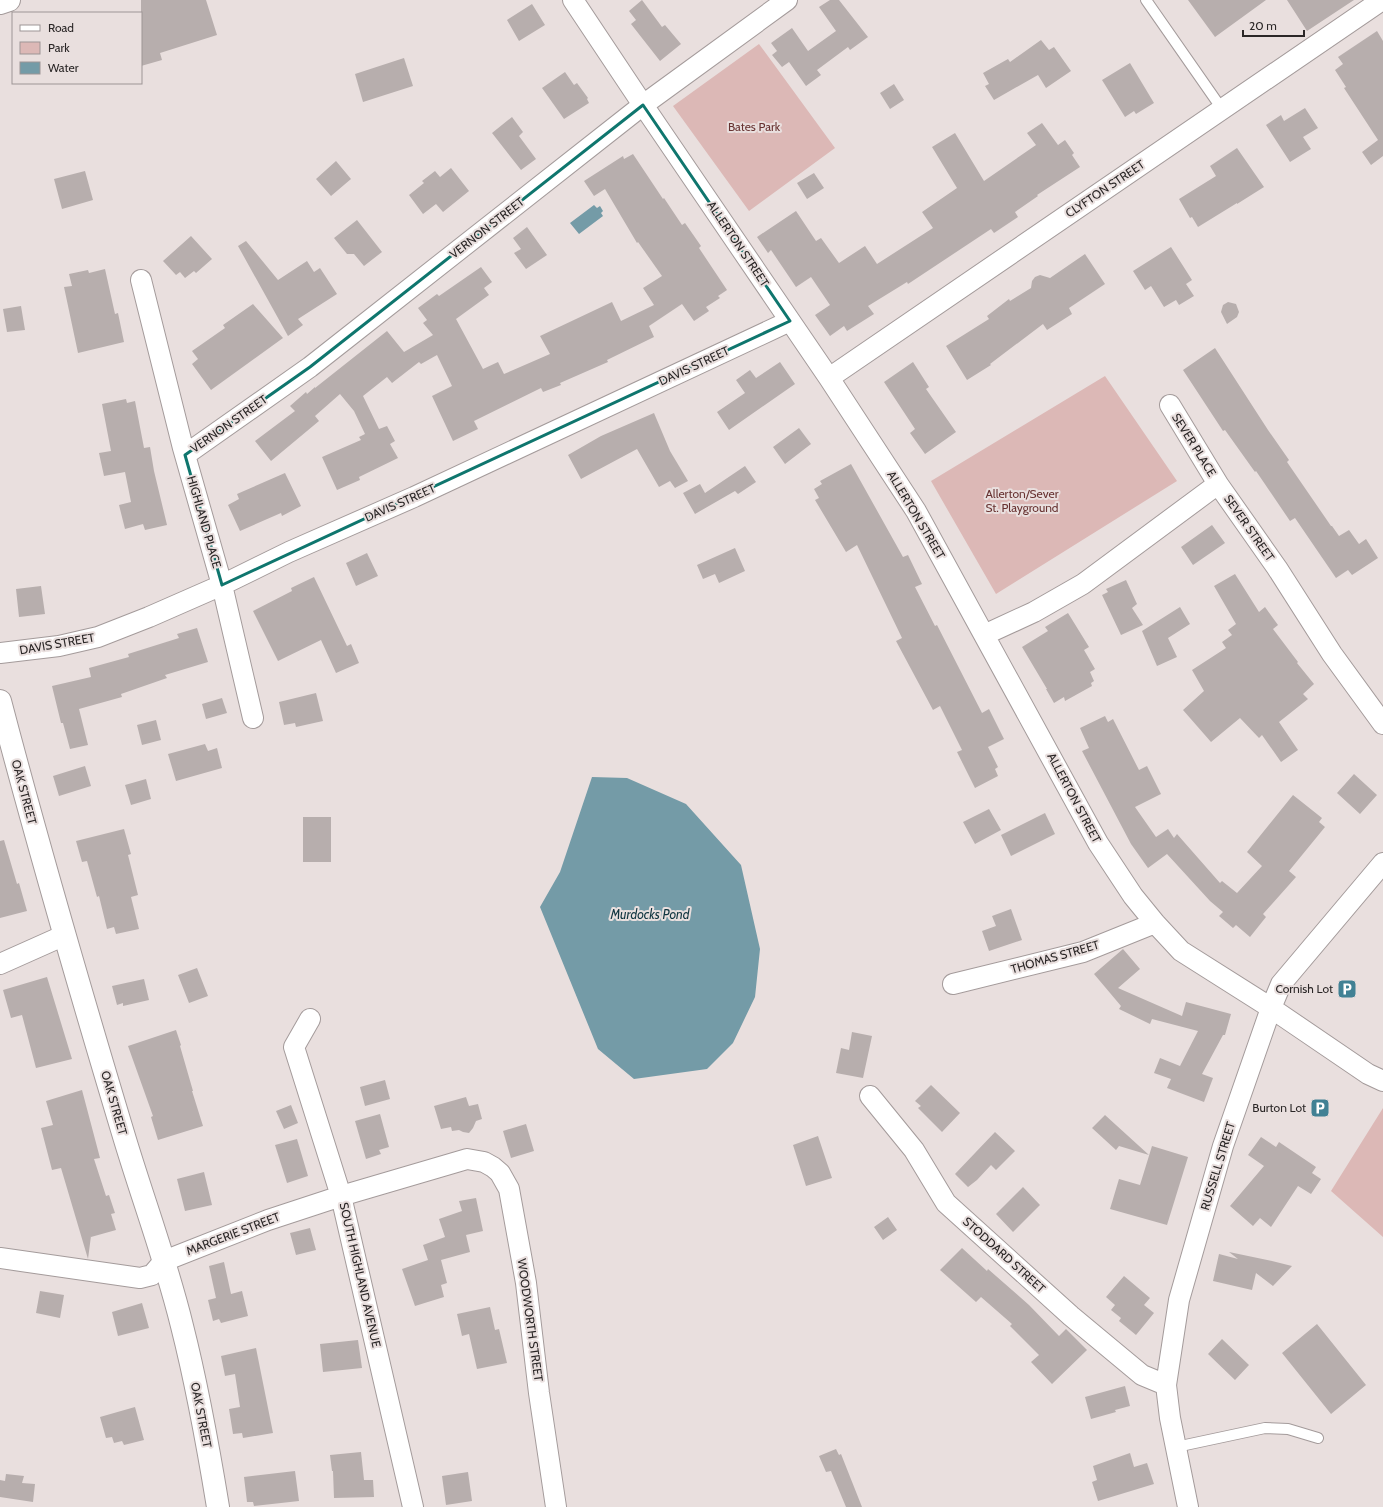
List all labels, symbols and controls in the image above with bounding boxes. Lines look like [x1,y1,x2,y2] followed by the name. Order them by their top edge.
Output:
[12,12,142,84] legend
[1243,12,1304,38] scale bar
[1249,18,1277,33] text: 20 m
[48,20,74,35] text: Road
[48,40,70,55] text: Park
[48,60,79,75] text: Water
[728,119,781,134] park label: Bates Park
[1062,156,1148,221] street label: CLYFTON STREET
[446,194,527,261] street label: VERNON STREET
[704,198,773,290] street label: ALLERTON STREET
[656,342,732,388] street label: DAVIS STREET
[187,391,271,456] street label: VERNON STREET
[1169,410,1220,479] street label: SEVER PLACE
[884,468,949,562] street label: ALLERTON STREET
[184,474,225,570] street label: HIGHLAND PLACE
[362,480,438,525] street label: DAVIS STREET
[985,486,1059,515] park label: Allerton/Sever St. Playground
[1221,492,1278,564] street label: SEVER STREET
[18,629,96,657] street label: DAVIS STREET
[1044,750,1105,846] street label: ALLERTON STREET
[9,758,40,826] street label: OAK STREET
[609,906,690,922] water label: Murdocks Pond
[1009,937,1101,976] street label: THOMAS STREET
[1336,978,1358,1000] parking icon: Cornish Lot
[1276,981,1333,996] place label: Cornish Lot
[98,1069,131,1137] street label: OAK STREET
[1309,1097,1331,1119] parking icon: Burton Lot
[1252,1100,1306,1115] place label: Burton Lot
[1197,1119,1238,1212] street label: RUSSELL STREET
[336,1201,385,1349] street label: SOUTH HIGHLAND AVENUE
[184,1209,282,1258] street label: MARGERIE STREET
[960,1214,1049,1296] street label: STODDARD STREET
[514,1258,547,1383] street label: WOODWORTH STREET
[188,1381,215,1449] street label: OAK STREET

